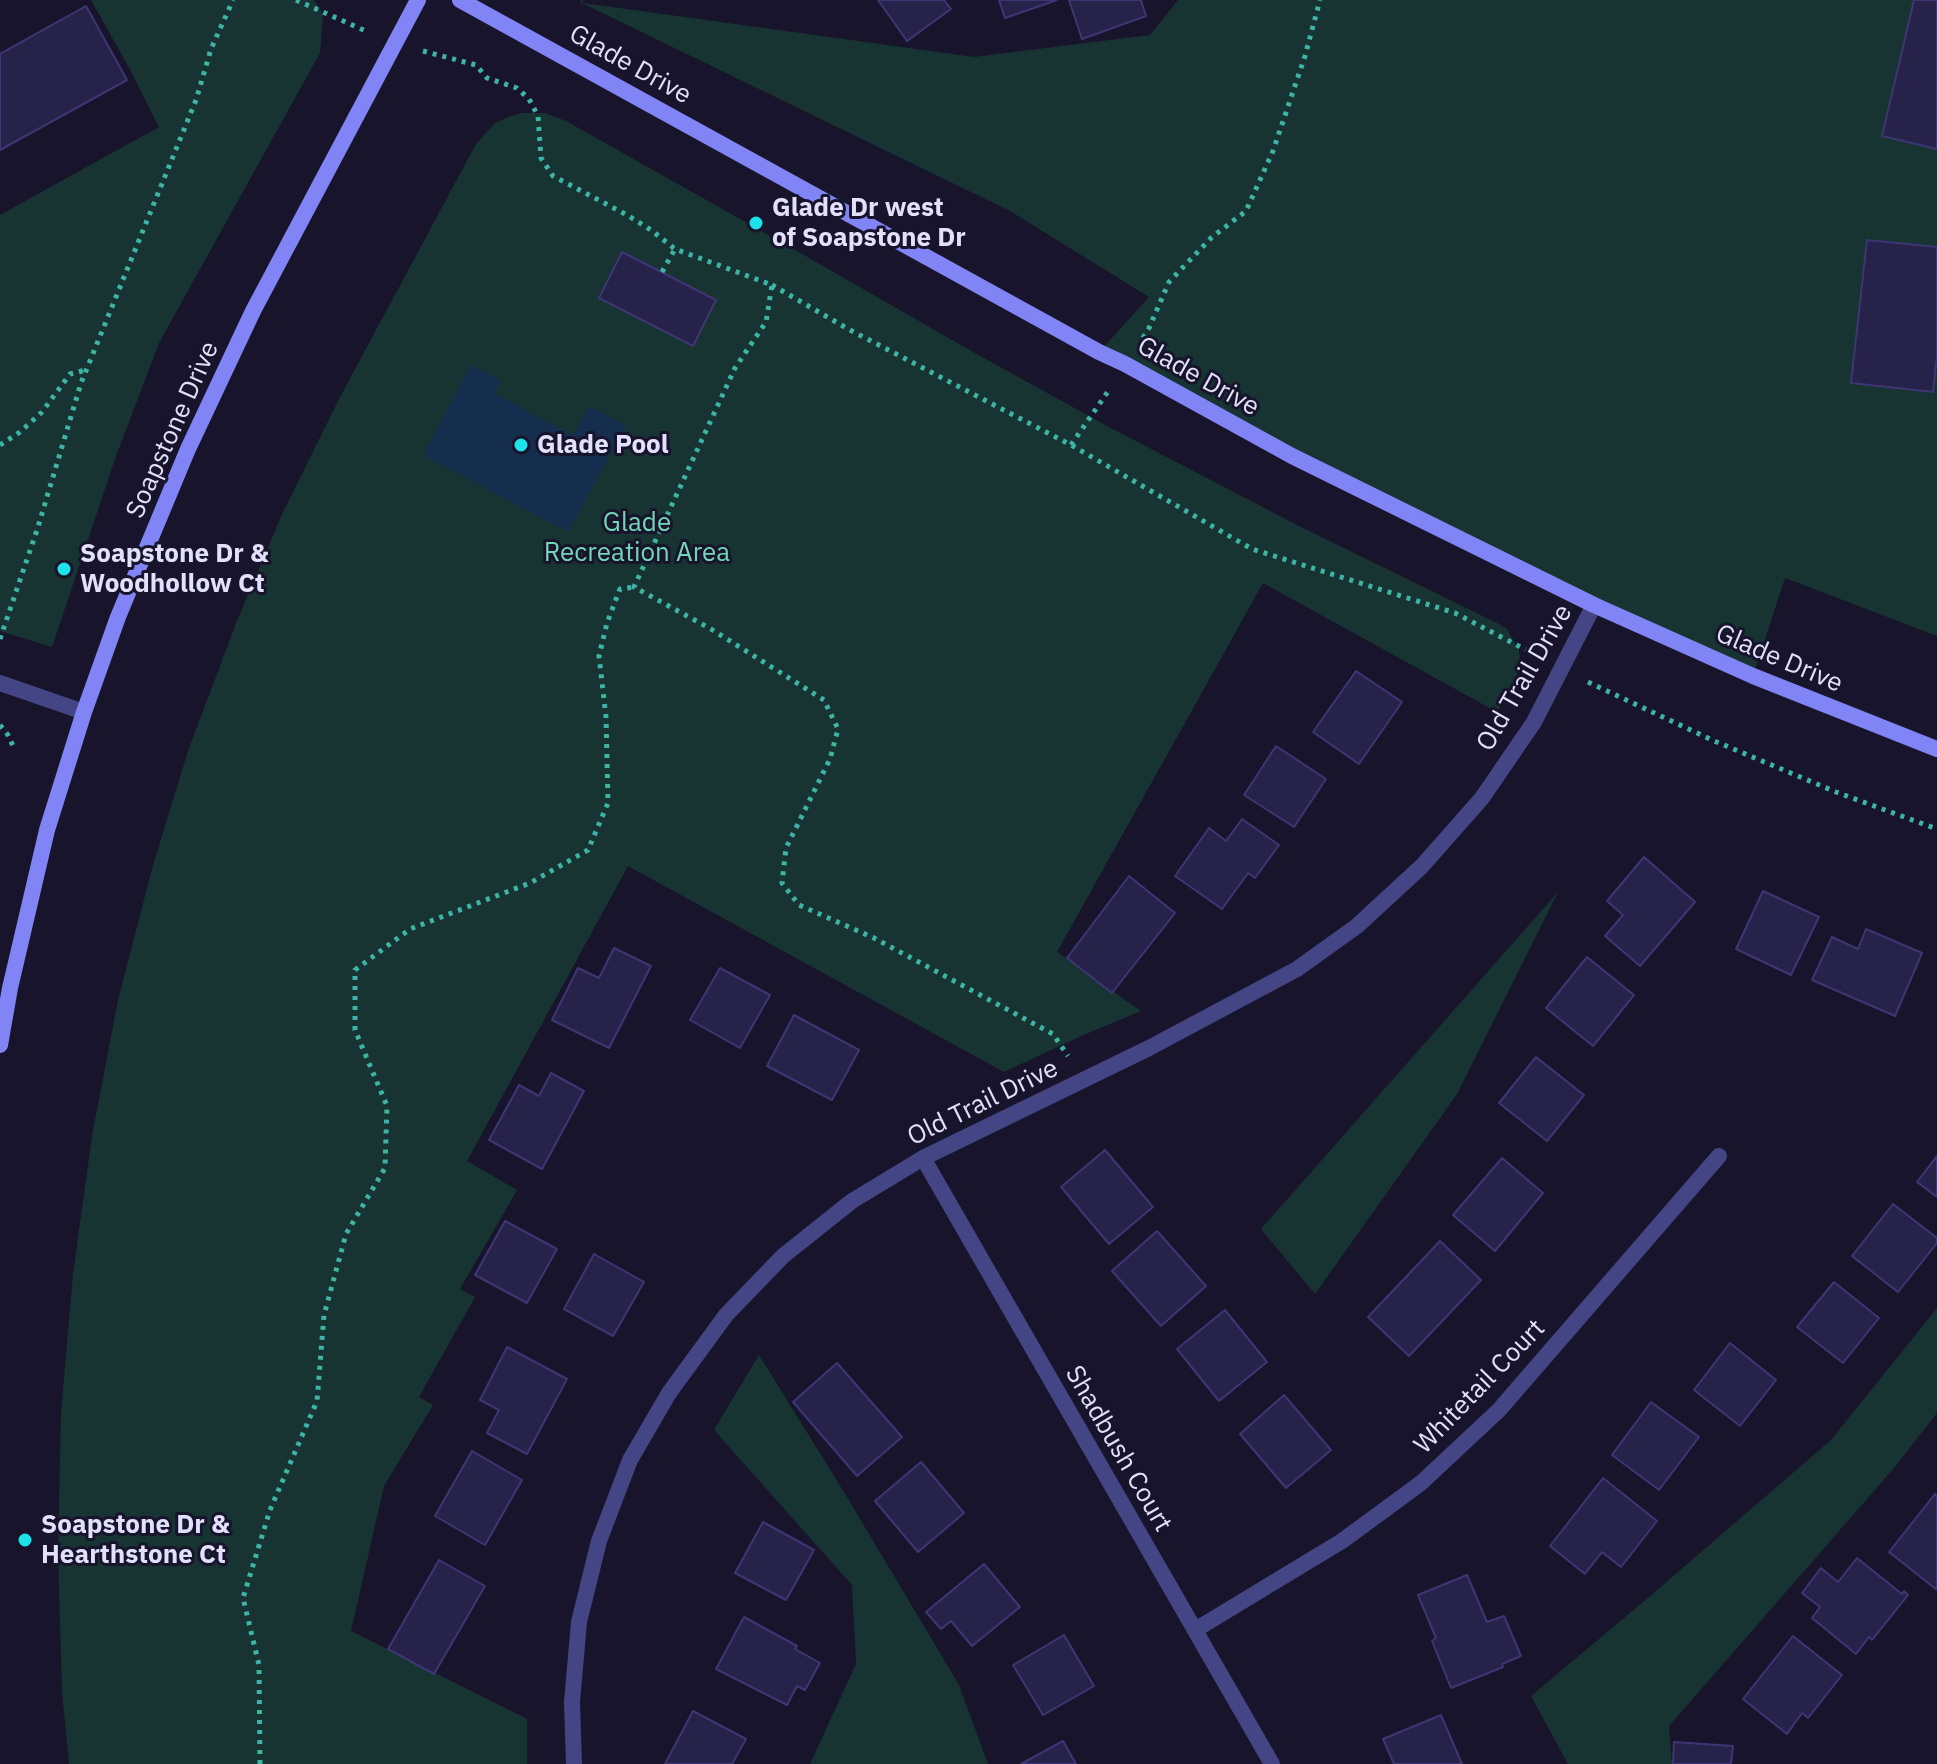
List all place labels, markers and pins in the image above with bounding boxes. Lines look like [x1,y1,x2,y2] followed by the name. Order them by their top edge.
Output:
[772,192,966,254] place label: Glade Dr west of Soapstone Dr
[747,214,765,232] marker: Glade Dr west of Soapstone Dr
[537,429,669,461] place label: Glade Pool
[512,436,530,454] marker: Glade Pool
[80,538,269,600] place label: Soapstone Dr & Woodhollow Ct
[55,560,73,578] marker: Soapstone Dr & Woodhollow Ct
[41,1509,230,1570] place label: Soapstone Dr & Hearthstone Ct
[16,1531,34,1549] marker: Soapstone Dr & Hearthstone Ct

